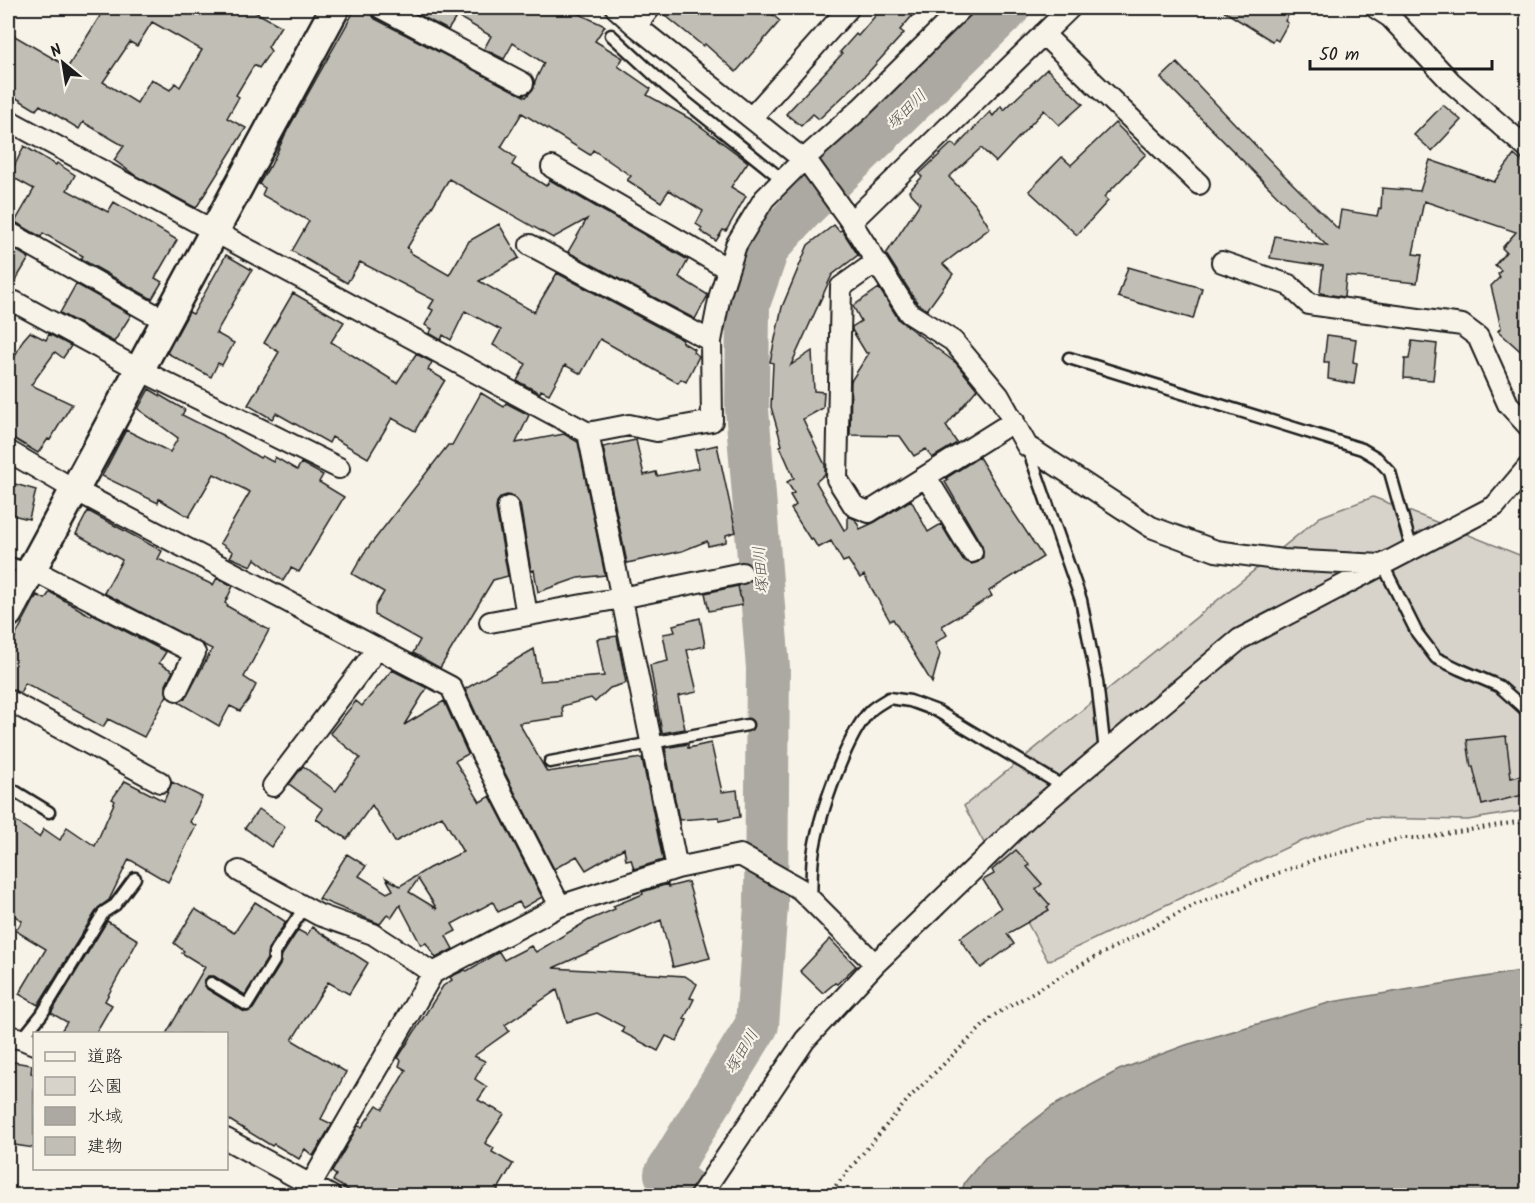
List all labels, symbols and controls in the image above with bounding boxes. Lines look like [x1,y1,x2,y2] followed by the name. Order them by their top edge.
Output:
[33,33,93,93] north arrow
[1310,33,1492,71] scale bar
[46,38,67,65] text: N
[1319,41,1359,70] text: 50 m
[881,84,933,136] water label: 塚田川
[747,545,776,595] water label: 塚田川
[719,1025,765,1079] water label: 塚田川
[33,1032,228,1170] legend
[87,1043,123,1072] text: 道路
[87,1073,123,1102] text: 公園
[87,1103,123,1132] text: 水域
[87,1133,123,1162] text: 建物

